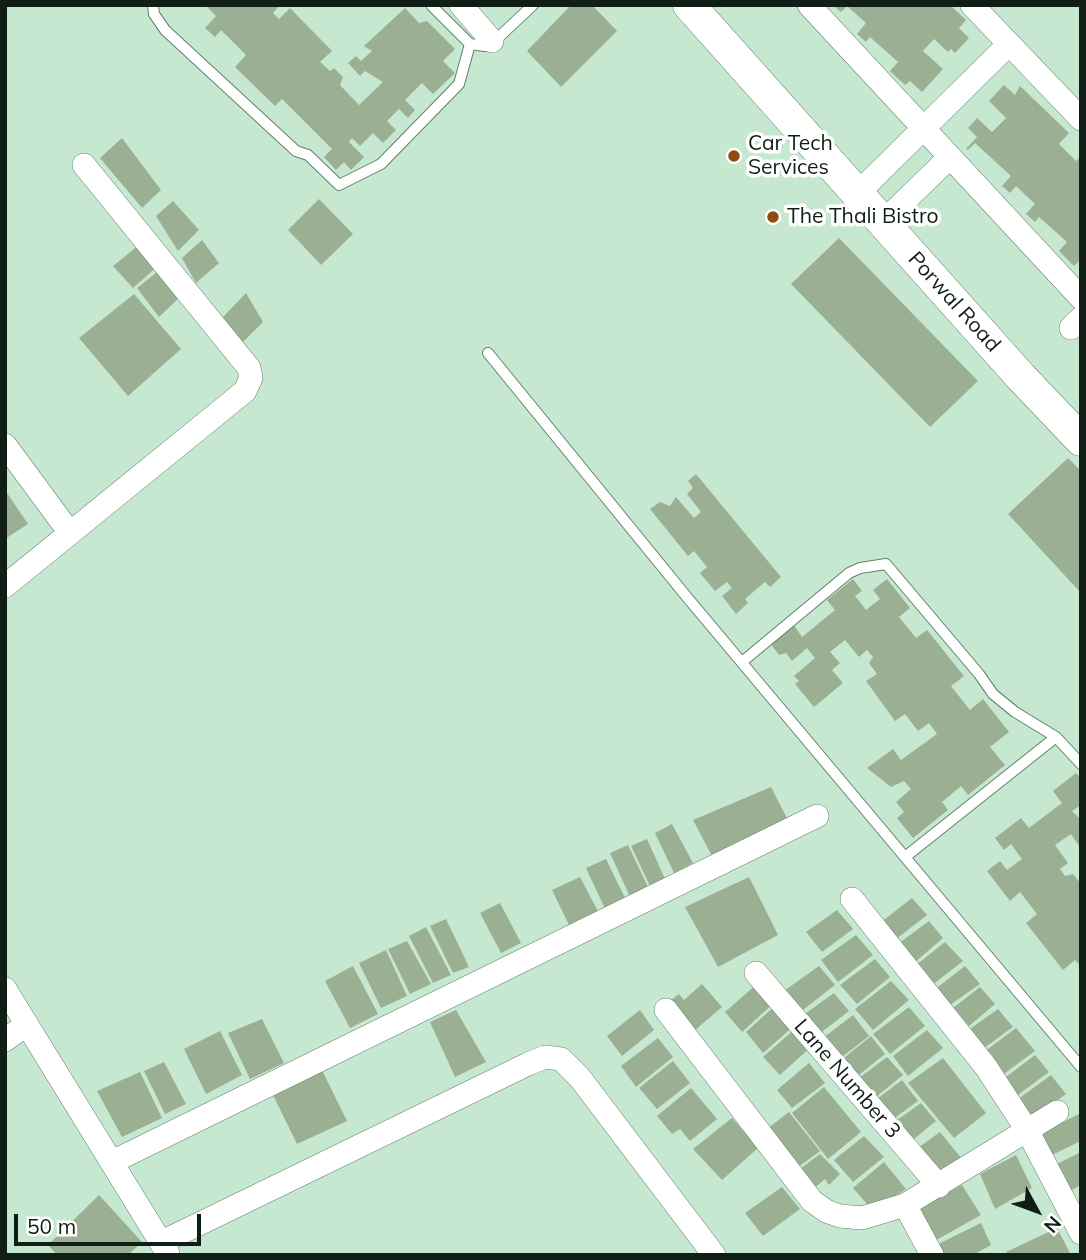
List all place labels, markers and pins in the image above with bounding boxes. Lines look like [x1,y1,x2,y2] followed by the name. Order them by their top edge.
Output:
[748,131,833,181] place label: Car Tech Services
[726,148,742,164] marker: Car Tech Services
[787,204,938,230] place label: The Thali Bistro
[765,209,781,225] marker: The Thali Bistro

